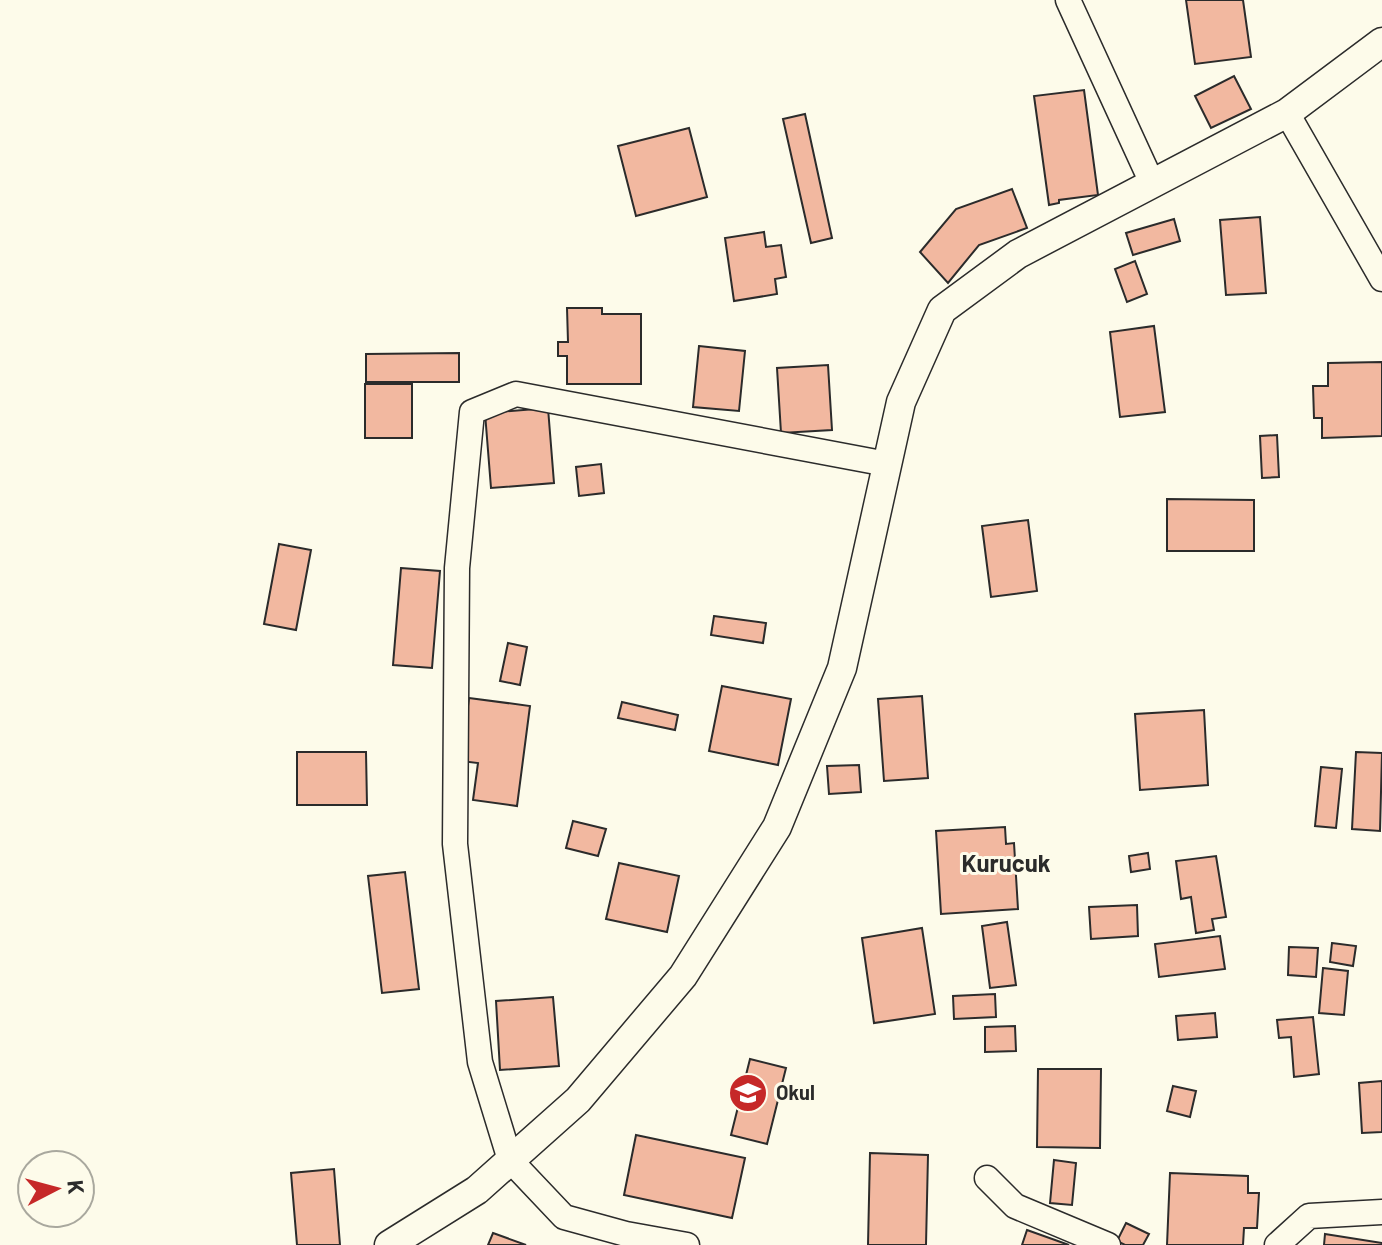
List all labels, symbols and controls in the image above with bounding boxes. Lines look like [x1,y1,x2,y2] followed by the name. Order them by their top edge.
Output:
[961,848,1051,877] district label: Kurucuk
[727,1072,769,1114] school or university icon: Okul
[776,1080,815,1104] place label: Okul
[16,1149,96,1229] north arrow
[63,1179,91,1195] text: K

